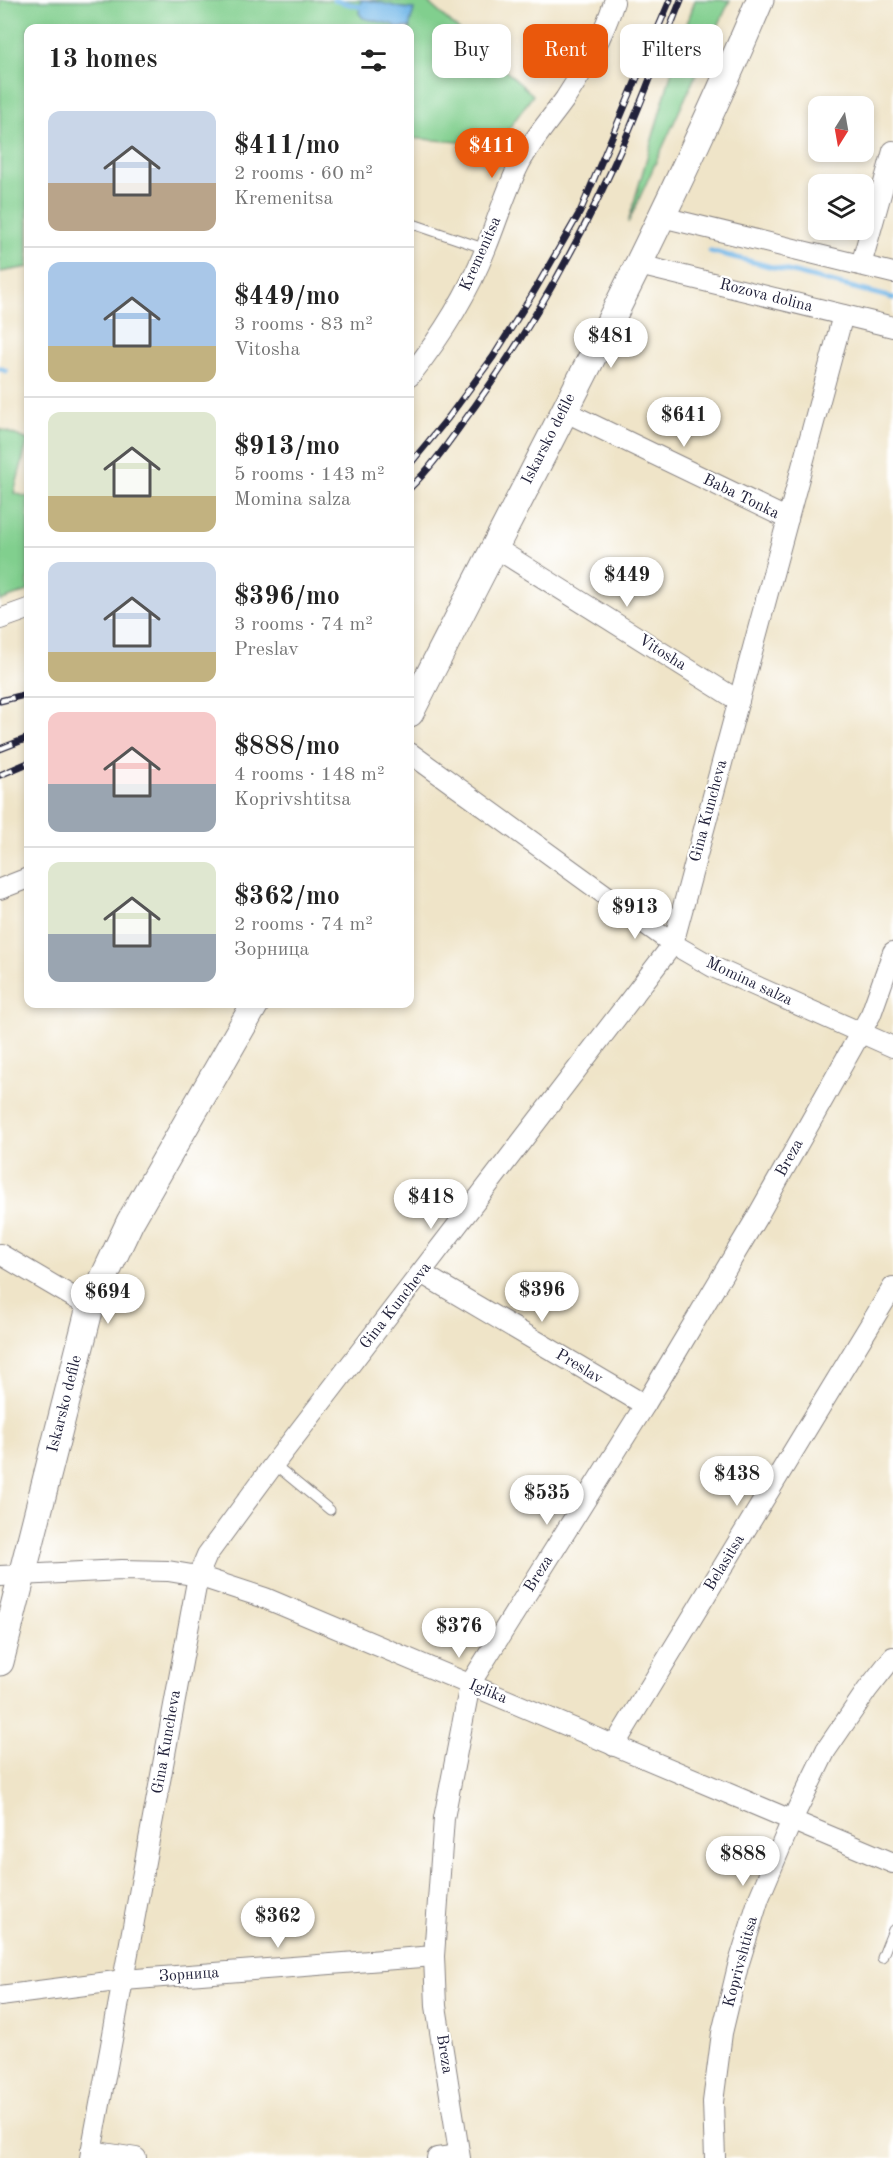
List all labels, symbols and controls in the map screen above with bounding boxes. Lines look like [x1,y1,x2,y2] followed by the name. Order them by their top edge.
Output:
[432,24,511,78] chip: Buy
[523,24,608,78] chip: Rent
[620,24,723,78] chip: Filters
[357,44,390,77] icon: filters
[48,47,157,73] text: 13 homes
[808,96,874,162] north arrow
[808,96,874,240] map controls
[456,128,528,179] pin: $411
[234,133,340,159] text: $411/mo
[96,135,168,207] icon: home
[469,137,515,157] text: $411
[234,164,373,184] text: 2 rooms · 60 m²
[808,174,874,240] button: layers
[234,189,333,209] text: Kremenitsa
[458,214,505,294] street label: Kremenitsa
[718,277,814,315] street label: Rozova dolina
[234,284,340,310] text: $449/mo
[96,286,168,358] icon: home
[234,315,373,335] text: 3 rooms · 83 m²
[575,318,647,369] pin: $481
[588,327,634,347] text: $481
[234,340,300,360] text: Vitosha
[519,391,579,487] street label: Iskarsko defile
[648,397,720,448] pin: $641
[661,406,707,426] text: $641
[234,434,340,460] text: $913/mo
[96,436,168,508] icon: home
[234,465,384,485] text: 5 rooms · 143 m²
[700,472,782,522] street label: Baba Tonka
[234,490,351,510] text: Momina salza
[591,557,663,608] pin: $449
[604,566,650,586] text: $449
[234,584,340,610] text: $396/mo
[96,586,168,658] icon: home
[234,615,373,635] text: 3 rooms · 74 m²
[635,632,689,674] street label: Vitosha
[234,640,299,660] text: Preslav
[234,734,340,760] text: $888/mo
[96,736,168,808] icon: home
[688,758,730,864] street label: Gina Kuncheva
[234,765,384,785] text: 4 rooms · 148 m²
[234,790,351,810] text: Koprivshtitsa
[234,884,340,910] text: $362/mo
[96,886,168,958] icon: home
[599,889,671,940] pin: $913
[612,898,658,918] text: $913
[234,915,373,935] text: 2 rooms · 74 m²
[234,940,309,960] text: Зорница
[703,955,795,1009] street label: Momina salza
[773,1137,807,1179] street label: Breza
[395,1179,467,1230] pin: $418
[408,1188,454,1208] text: $418
[357,1260,435,1352] street label: Gina Kuncheva
[506,1272,578,1323] pin: $396
[72,1274,144,1325] pin: $694
[519,1281,565,1301] text: $396
[85,1283,131,1303] text: $694
[553,1347,606,1387] street label: Preslav
[45,1354,85,1454] street label: Iskarsko defile
[701,1456,773,1507] pin: $438
[714,1465,760,1485] text: $438
[511,1475,583,1526] pin: $535
[524,1484,570,1504] text: $535
[702,1532,748,1594] street label: Belasitsa
[522,1553,556,1595] street label: Breza
[423,1608,495,1659] pin: $376
[436,1617,482,1637] text: $376
[467,1677,510,1707] street label: Iglika
[150,1689,184,1795] street label: Gina Kuncheva
[707,1836,779,1887] pin: $888
[720,1845,766,1865] text: $888
[242,1898,314,1949] pin: $362
[255,1907,301,1927] text: $362
[721,1915,761,2009] street label: Koprivshtitsa
[158,1965,220,1985] street label: Зорница
[433,2033,455,2075] street label: Breza

